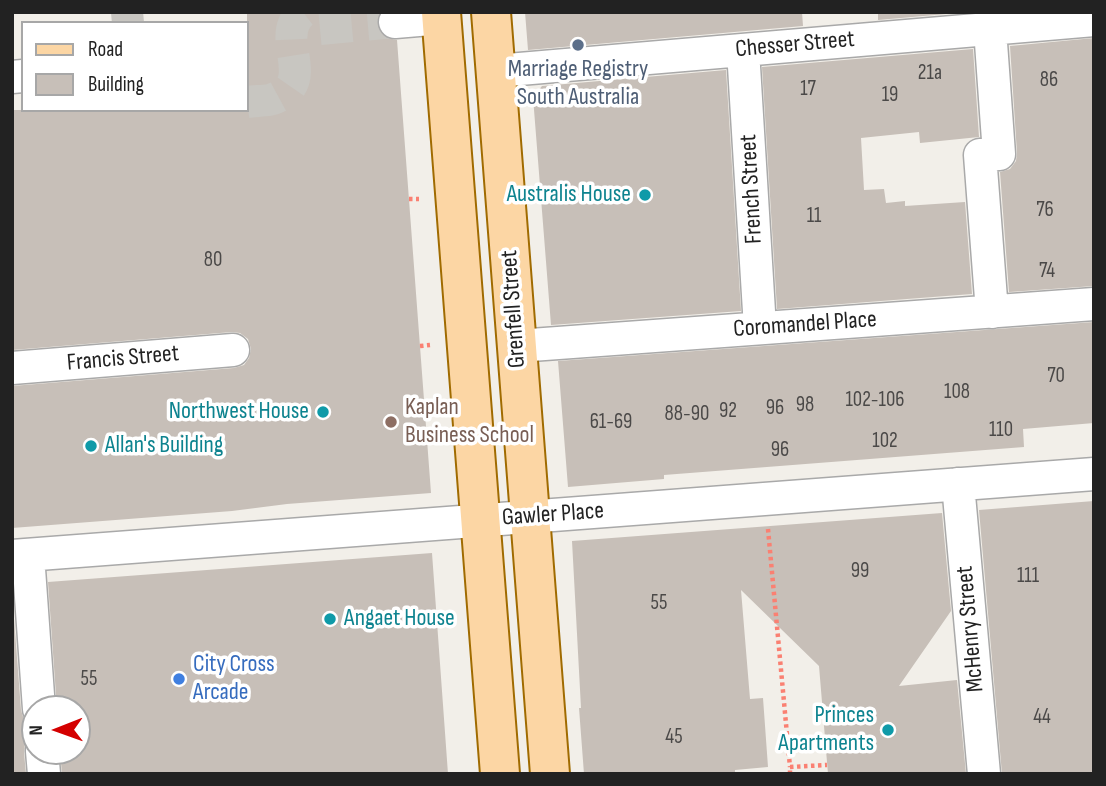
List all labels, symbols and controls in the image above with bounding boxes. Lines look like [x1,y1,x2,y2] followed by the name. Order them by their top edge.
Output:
[21,21,248,112] legend
[734,25,856,65] street label: Chesser Street
[88,37,123,62] text: Road
[570,37,586,53] marker: Marriage Registry South Australia
[508,56,648,112] place label: Marriage Registry South Australia
[918,61,942,87] house number: 21a
[1040,68,1058,94] house number: 86
[88,72,144,97] text: Building
[800,77,816,103] house number: 17
[882,83,898,109] house number: 19
[735,133,769,245] street label: French Street
[507,181,631,209] place label: Australis House
[637,187,653,203] marker: Australis House
[1036,198,1054,224] house number: 76
[807,204,821,230] house number: 11
[204,248,222,274] house number: 80
[496,249,532,369] street label: Grenfell Street
[1039,259,1055,285] house number: 74
[732,306,878,344] street label: Coromandel Place
[66,340,180,378] street label: Francis Street
[1047,364,1065,390] house number: 70
[944,380,970,406] house number: 108
[845,388,905,414] house number: 102-106
[796,393,814,419] house number: 98
[405,394,534,450] place label: Kaplan Business School
[766,396,784,422] house number: 96
[169,398,309,426] place label: Northwest House
[719,399,737,425] house number: 92
[665,402,709,428] house number: 88-90
[315,404,331,420] marker: Northwest House
[590,410,632,436] house number: 61-69
[383,414,399,430] marker: Kaplan Business School
[989,418,1013,444] house number: 110
[872,429,898,455] house number: 102
[105,432,223,460] place label: Allan's Building
[83,438,99,454] marker: Allan's Building
[771,438,789,464] house number: 96
[501,497,605,533] street label: Gawler Place
[851,559,869,585] house number: 99
[1017,564,1039,590] house number: 111
[951,565,991,693] street label: McHenry Street
[651,591,667,617] house number: 55
[344,605,455,633] place label: Angaet House
[322,611,338,627] marker: Angaet House
[193,651,275,707] place label: City Cross Arcade
[81,667,97,693] house number: 55
[171,671,187,687] marker: City Cross Arcade
[21,695,91,765] north arrow
[778,702,874,758] place label: Princes Apartments
[1033,705,1051,731] house number: 44
[880,722,896,738] marker: Princes Apartments
[25,725,48,736] text: N
[665,725,683,751] house number: 45

